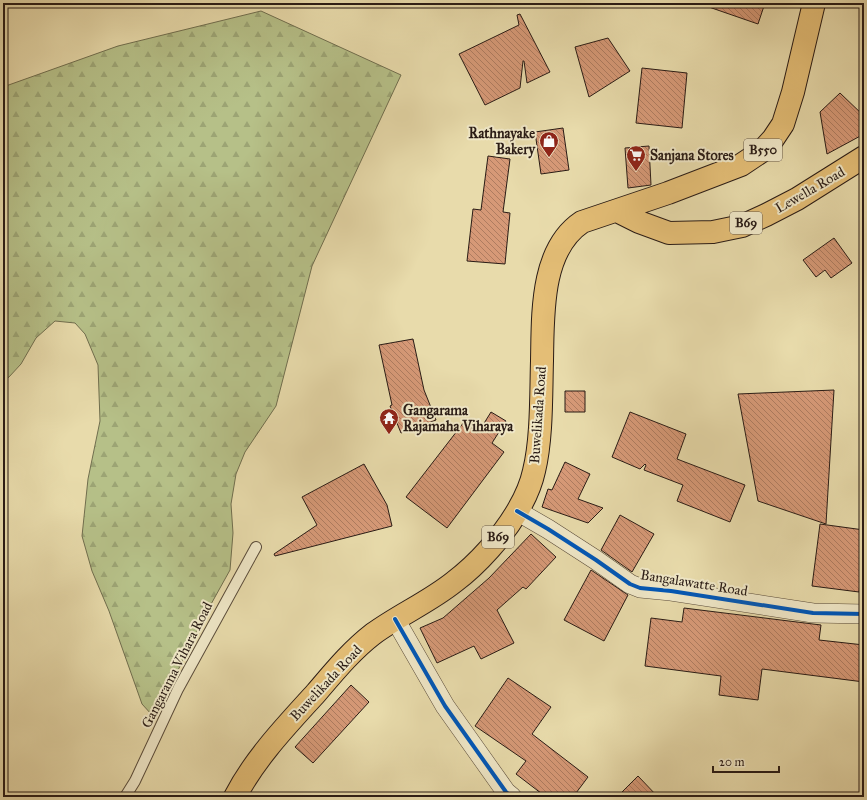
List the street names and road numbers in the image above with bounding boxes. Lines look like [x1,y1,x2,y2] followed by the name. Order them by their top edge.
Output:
[744,139,782,161] road number: B550
[772,163,848,217] street label: Lewella Road
[730,212,762,234] road number: B69
[526,366,550,464] street label: Buwelikada Road
[482,526,514,548] road number: B69
[639,566,749,600] street label: Bangalawatte Road
[138,599,216,731] street label: Gangarama Vihara Road
[287,642,365,724] street label: Buwelikada Road

